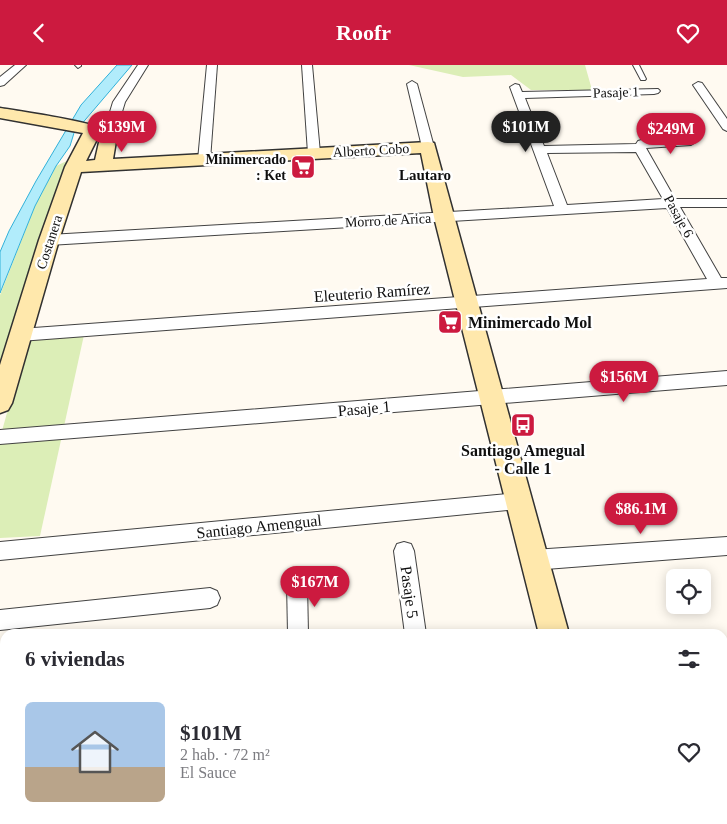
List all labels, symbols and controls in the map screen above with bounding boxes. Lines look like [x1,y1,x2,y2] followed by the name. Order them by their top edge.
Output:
[25,19,53,47] icon: back
[674,19,702,47] icon: heart
[336,20,391,45] text: Roofr
[593,84,639,101] street label: Pasaje 1
[87,111,157,153] pin: $139M
[491,111,561,153] pin: $101M
[636,113,706,155] pin: $249M
[98,118,146,135] text: $139M
[502,118,550,135] text: $101M
[647,120,695,137] text: $249M
[332,141,410,160] street label: Alberto Cobo
[205,152,286,183] place label: Minimercado : Ket
[290,154,316,180] supermarket icon: Minimercado : Ket
[399,167,451,183] district label: Lautaro
[661,192,696,240] street label: Pasaje 6
[345,211,432,230] street label: Morro de Arica
[34,212,65,271] street label: Costanera
[313,280,431,305] street label: Eleuterio Ramírez
[437,309,463,335] supermarket icon: Minimercado Mol
[468,314,592,331] place label: Minimercado Mol
[589,361,659,403] pin: $156M
[600,368,648,385] text: $156M
[337,398,391,420] street label: Pasaje 1
[510,412,536,438] bus stop icon: Santiago Amegual - Calle 1
[461,442,586,477] place label: Santiago Amegual - Calle 1
[600,493,682,535] pin: $86.1M
[615,500,667,517] text: $86.1M
[196,511,323,543] street label: Santiago Amengual
[280,565,350,608] pin: $167M
[396,565,422,620] street label: Pasaje 5
[666,569,711,614] map controls
[666,569,711,614] button: locate
[291,573,339,590] text: $167M
[675,645,703,673] icon: filters
[25,647,125,671] text: 6 viviendas
[180,721,242,745] text: $101M
[65,722,125,782] icon: home
[675,738,703,766] icon: heart
[180,746,270,763] text: 2 hab. · 72 m²
[180,764,236,781] text: El Sauce

